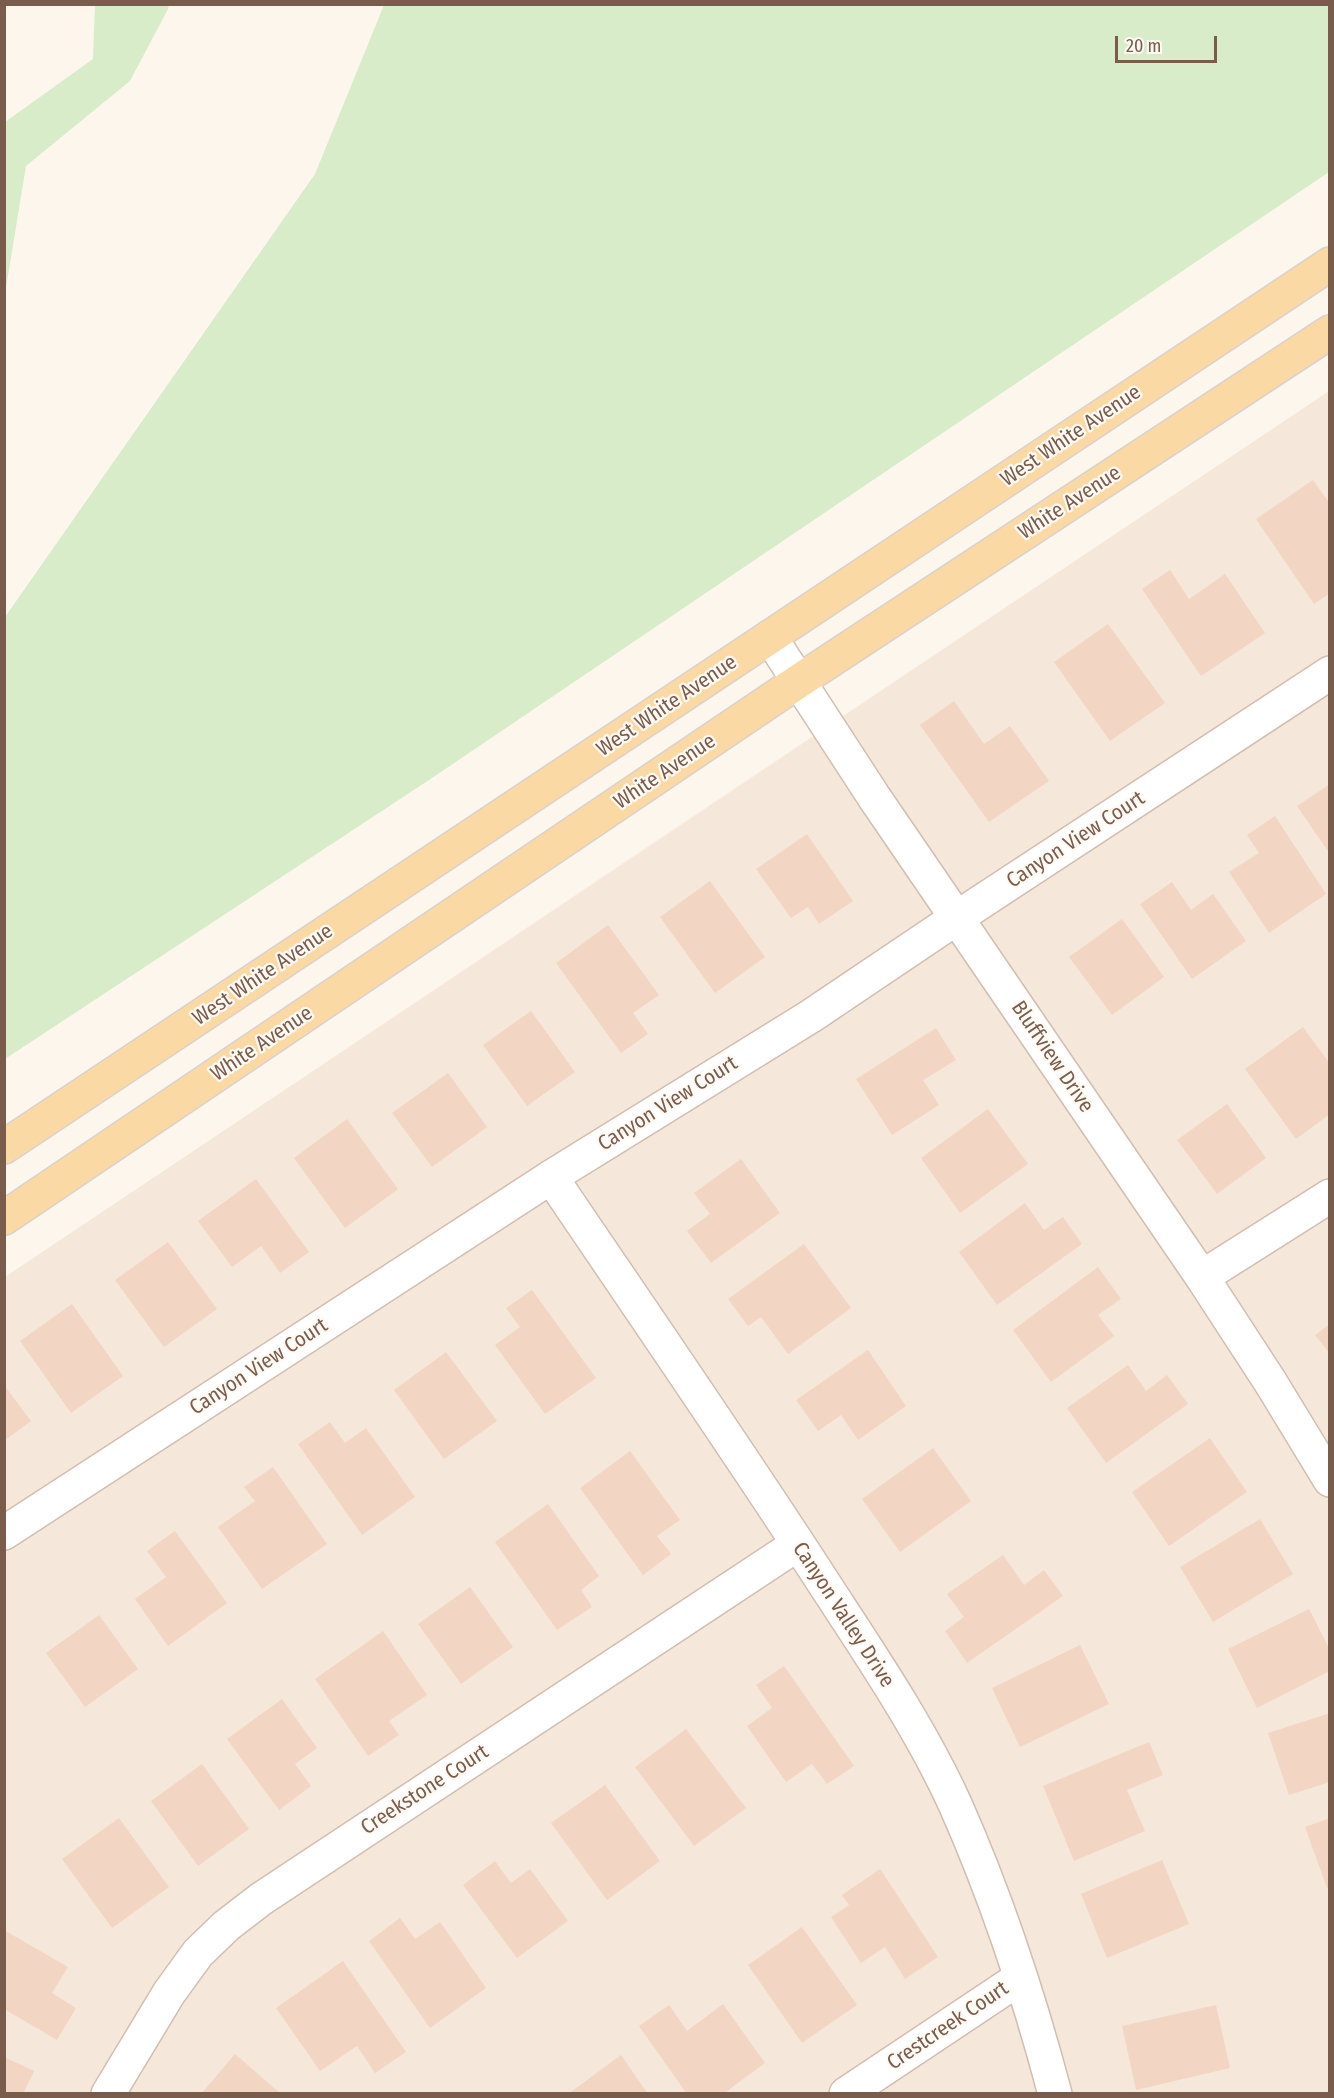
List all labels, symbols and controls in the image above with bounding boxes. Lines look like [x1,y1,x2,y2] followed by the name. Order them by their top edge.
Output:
[1118,24,1220,62] scale bar
[1126,35,1161,57] text: 20 m
[996,380,1146,492] street label: West White Avenue
[1014,461,1126,545] street label: White Avenue
[592,650,742,762] street label: West White Avenue
[609,729,721,815] street label: White Avenue
[1002,786,1150,894] street label: Canyon View Court
[188,919,338,1031] street label: West White Avenue
[1005,996,1099,1118] street label: Bluffview Drive
[206,1001,318,1087] street label: White Avenue
[594,1051,742,1157] street label: Canyon View Court
[185,1313,333,1421] street label: Canyon View Court
[787,1538,899,1692] street label: Canyon Valley Drive
[357,1739,493,1841] street label: Creekstone Court
[883,1976,1013,2076] street label: Crestcreek Court

